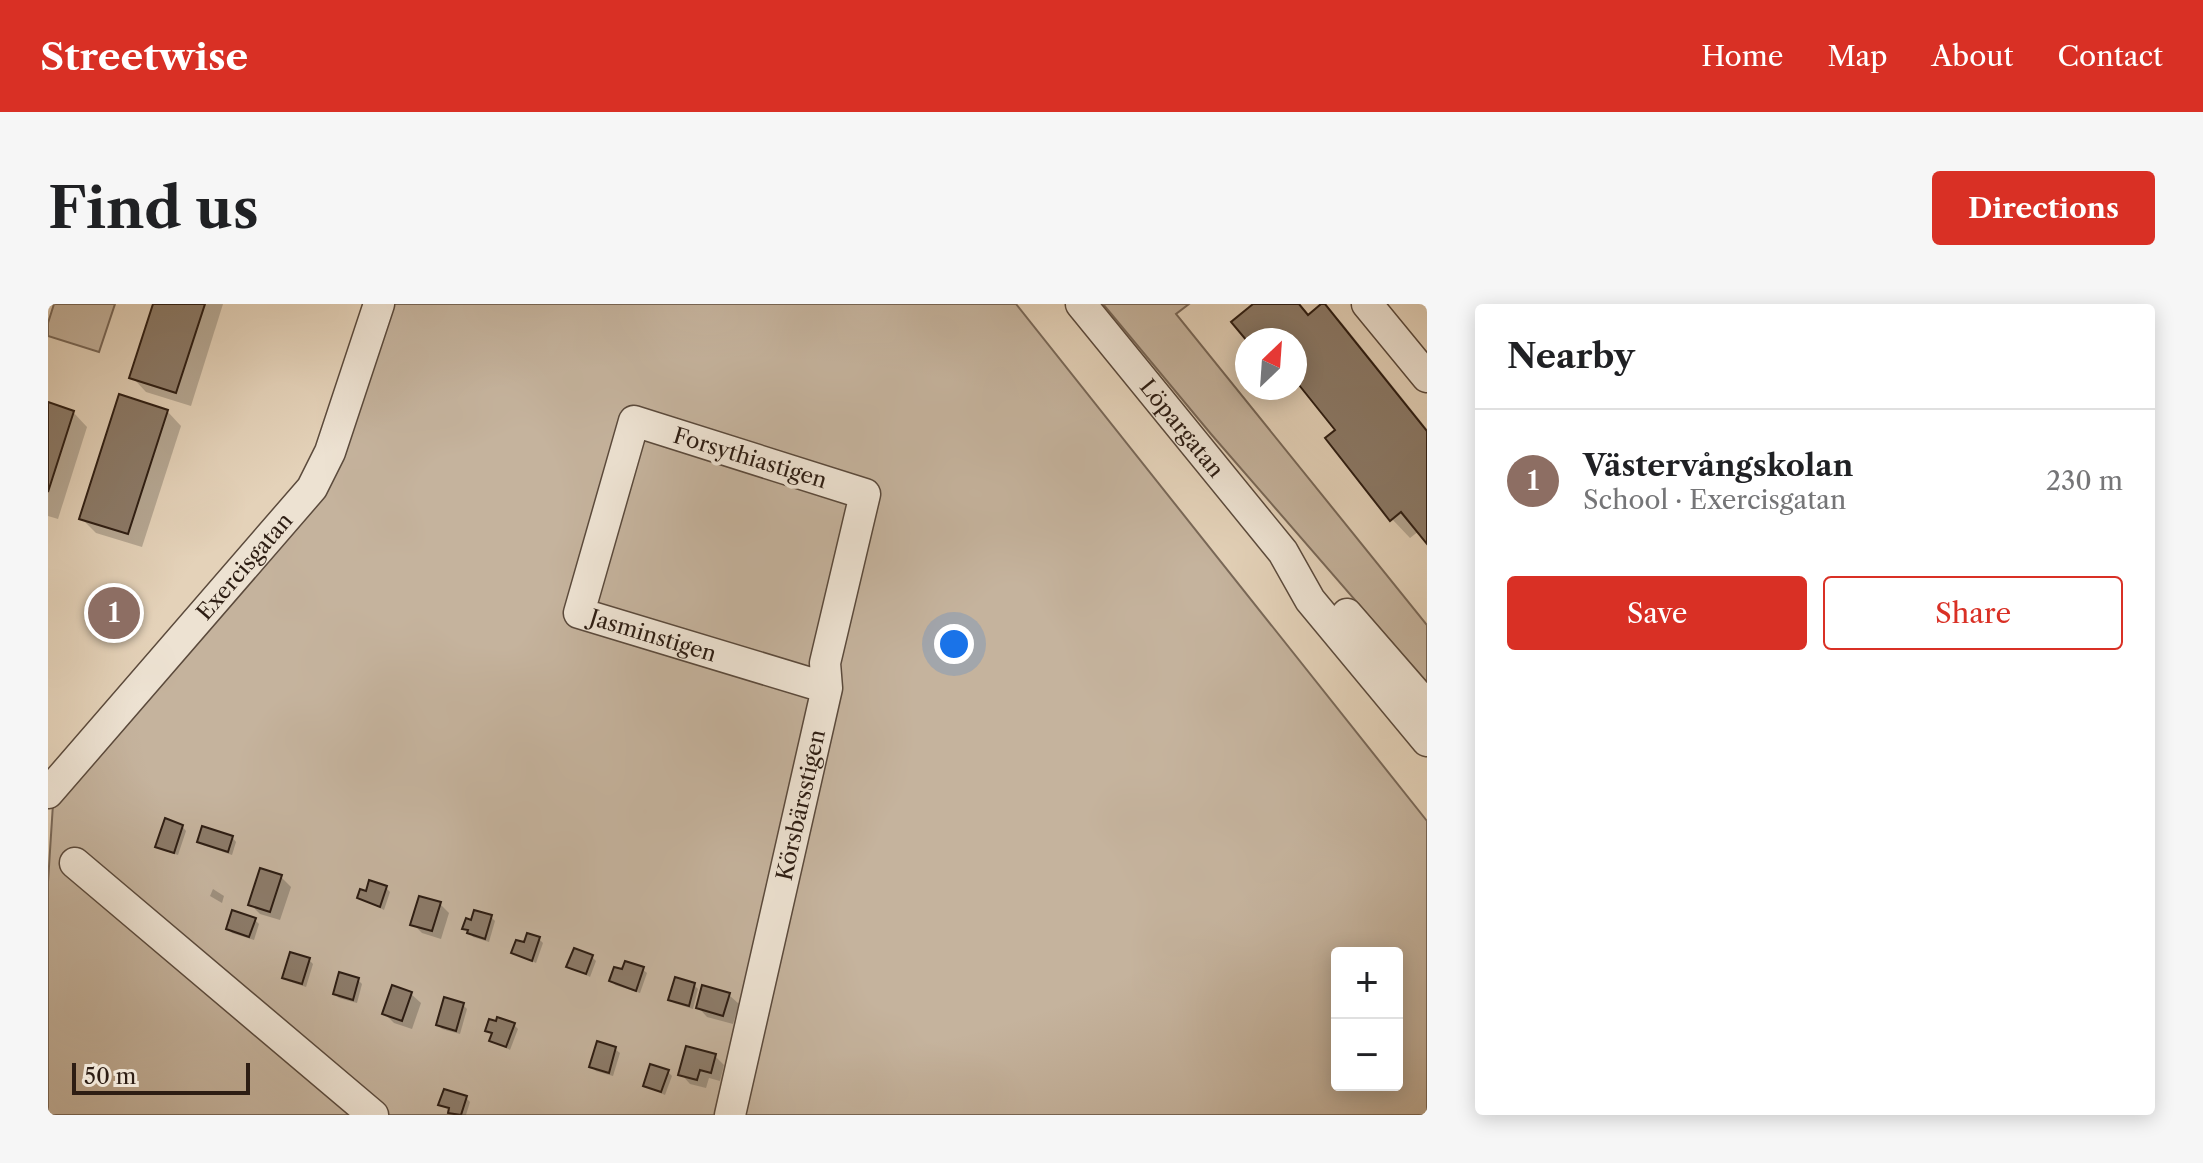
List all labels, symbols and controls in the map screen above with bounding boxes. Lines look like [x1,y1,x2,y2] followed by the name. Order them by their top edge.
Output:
[40,33,248,80] text: Streetwise
[1701,39,1783,73] text: Home
[1827,39,1887,73] text: Map
[1931,39,2013,73] text: About
[2057,39,2163,73] text: Contact
[1932,171,2155,245] button: Directions
[48,174,259,243] text: Find us
[1235,328,1307,400] north arrow
[1507,335,1635,377] text: Nearby
[1134,374,1230,483] street label: Löpargatan
[670,422,830,494] street label: Forsythiastigen
[1583,447,1853,484] text: Västervångskolan
[1527,465,1539,497] text: 1
[2046,465,2123,497] text: 230 m
[1583,484,1846,516] text: School · Exercisgatan
[191,507,298,625] street label: Exercisgatan
[1507,576,1807,650] button: Save
[1823,576,2123,650] button: Share
[88,583,140,643] pin: 1
[583,603,720,667] street label: Jasminstigen
[934,624,974,664] your location
[770,727,831,883] street label: Körsbärsstigen
[1331,947,1403,1091] map controls
[1331,947,1403,1019] button: +
[1331,1019,1403,1091] button: −
[72,1059,250,1095] scale bar
[84,1063,136,1090] text: 50 m

